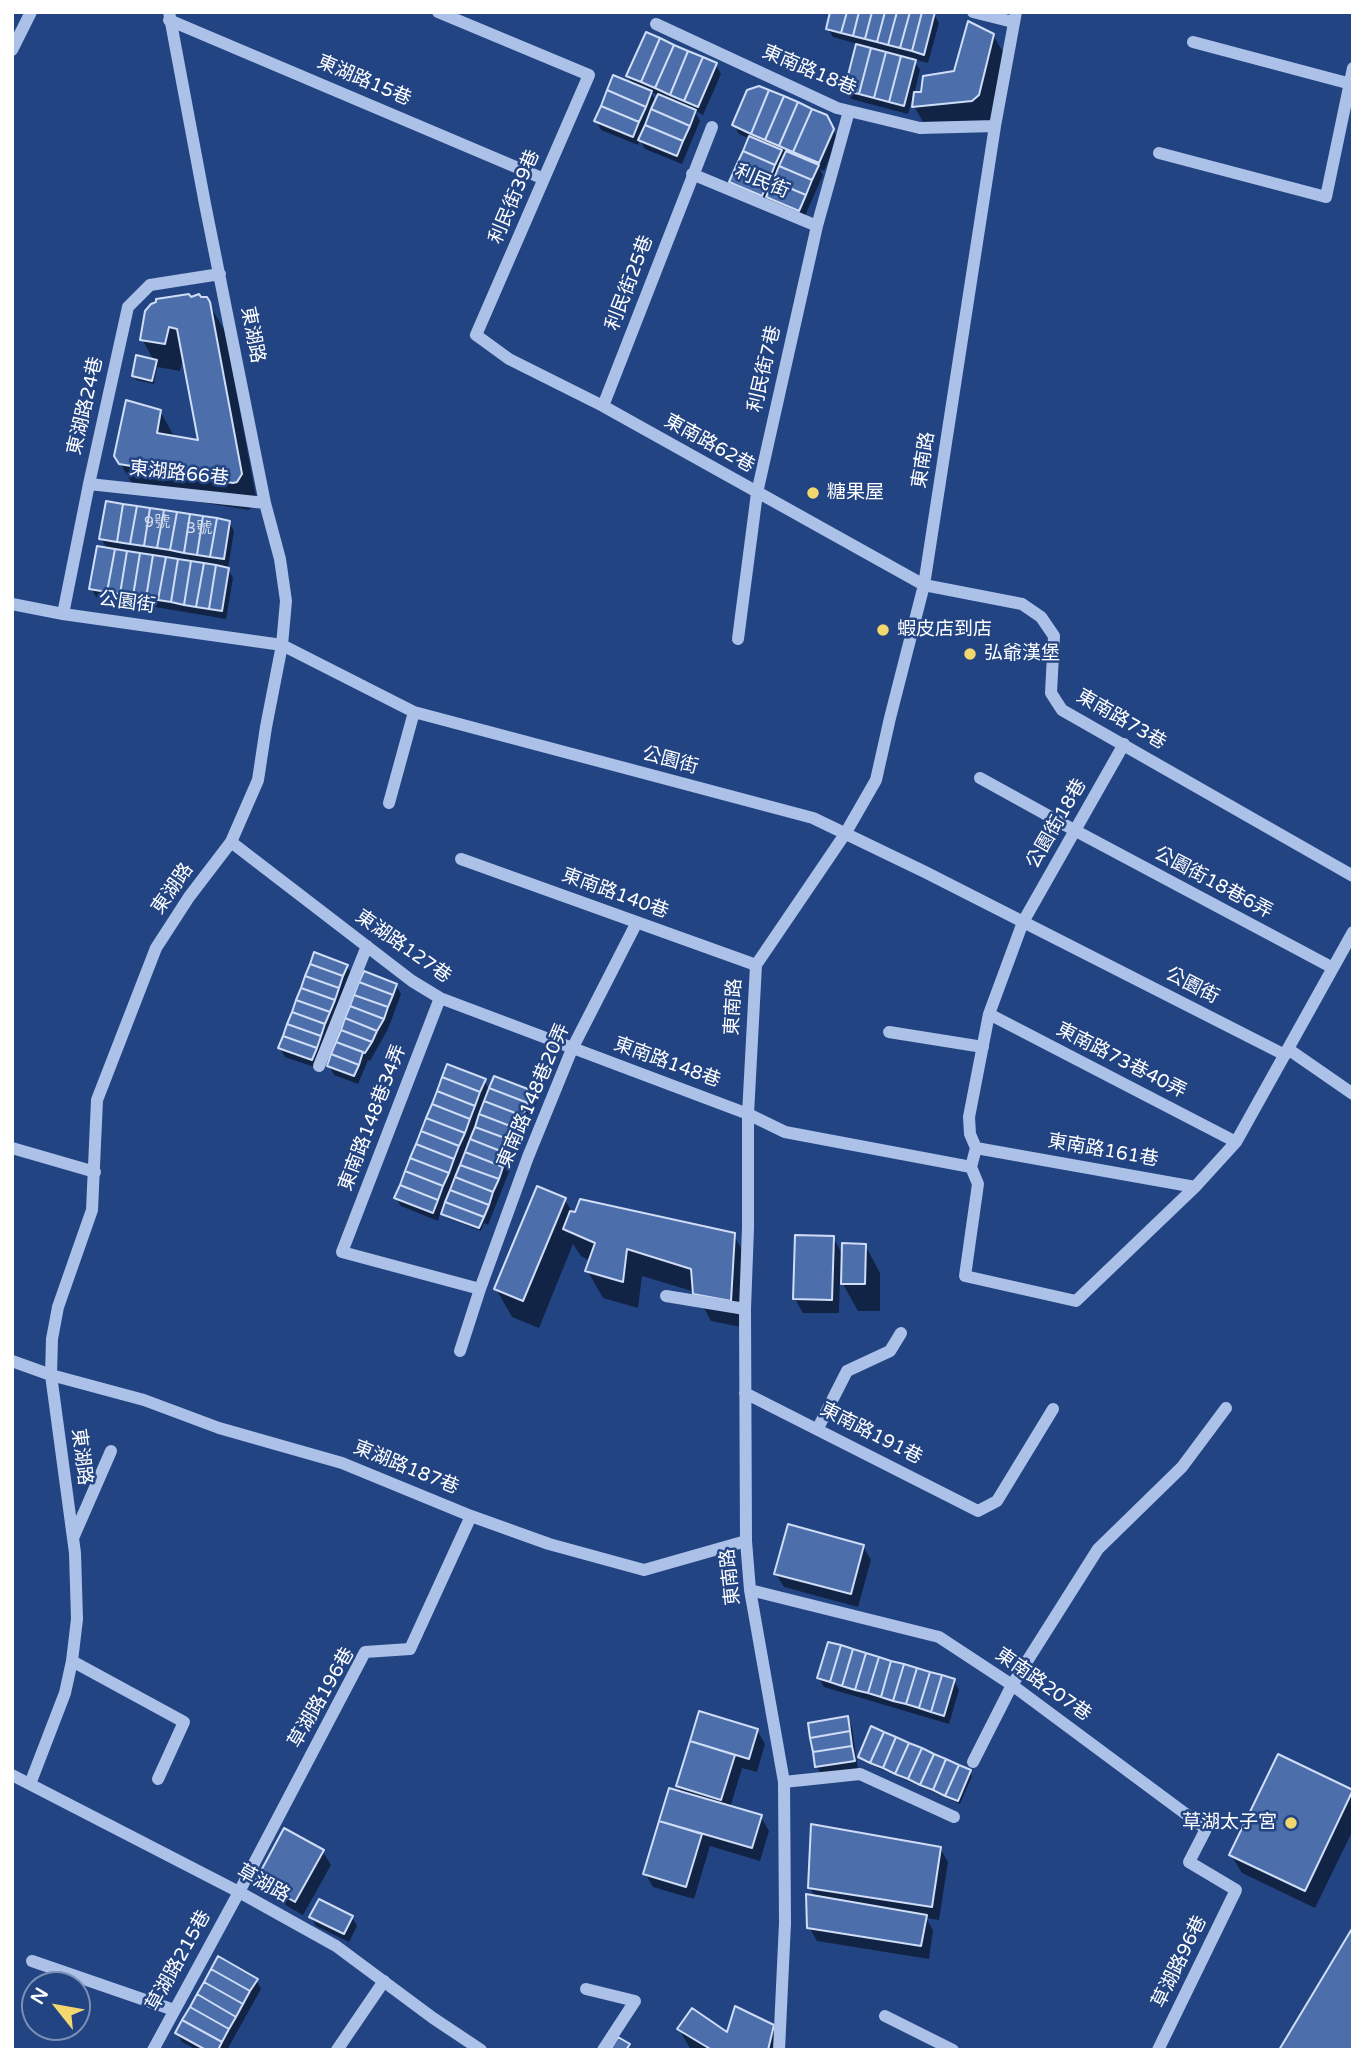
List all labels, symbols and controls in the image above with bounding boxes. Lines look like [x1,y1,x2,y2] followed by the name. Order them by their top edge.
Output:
[759,41,859,101] street label: 東南路18巷
[314,51,414,111] street label: 東湖路15巷
[485,147,545,247] street label: 利民街39巷
[731,160,793,204] street label: 利民街
[601,232,659,334] street label: 利民街25巷
[235,305,269,365] street label: 東湖路
[744,324,786,414] street label: 利民街7巷
[64,355,108,457] street label: 東湖路24巷
[660,410,758,478] street label: 東南路62巷
[908,430,940,490] street label: 東南路
[128,457,230,491] street label: 東湖路66巷
[827,482,884,504] place label: 糖果屋
[805,485,821,501] marker: 糖果屋
[144,513,170,533] house number: 9號
[186,519,212,539] house number: 3號
[97,588,157,618] street label: 公園街
[897,619,992,641] place label: 蝦皮店到店
[875,622,891,638] marker: 蝦皮店到店
[984,643,1060,665] place label: 弘爺漢堡
[962,646,978,662] marker: 弘爺漢堡
[1072,685,1170,755] street label: 東南路73巷
[640,743,700,779] street label: 公園街
[1022,775,1092,873] street label: 公園街18巷
[1150,842,1276,924] street label: 公園街18巷6弄
[147,859,199,919] street label: 東湖路
[559,864,671,924] street label: 東南路140巷
[351,906,455,988] street label: 東湖路127巷
[1161,963,1223,1009] street label: 公園街
[721,978,747,1036] street label: 東南路
[1052,1018,1190,1104] street label: 東南路73巷40弄
[493,1020,575,1172] street label: 東南路148巷20弄
[611,1033,723,1093] street label: 東南路148巷
[335,1042,411,1194] street label: 東南路148巷34弄
[1046,1130,1160,1172] street label: 東南路161巷
[816,1398,926,1470] street label: 東南路191巷
[66,1427,96,1487] street label: 東湖路
[350,1436,462,1500] street label: 東湖路187巷
[717,1547,745,1607] street label: 東南路
[284,1644,360,1752] street label: 草湖路196巷
[991,1644,1095,1726] street label: 東南路207巷
[1182,1812,1277,1834] place label: 草湖太子宮
[1283,1815,1299,1831] marker: 草湖太子宮
[233,1860,293,1908] street label: 草湖路
[142,1907,216,2015] street label: 草湖路215巷
[1148,1912,1212,2012] street label: 草湖路96巷
[21,1971,91,2041] north arrow
[26,1984,53,2008] text: N

